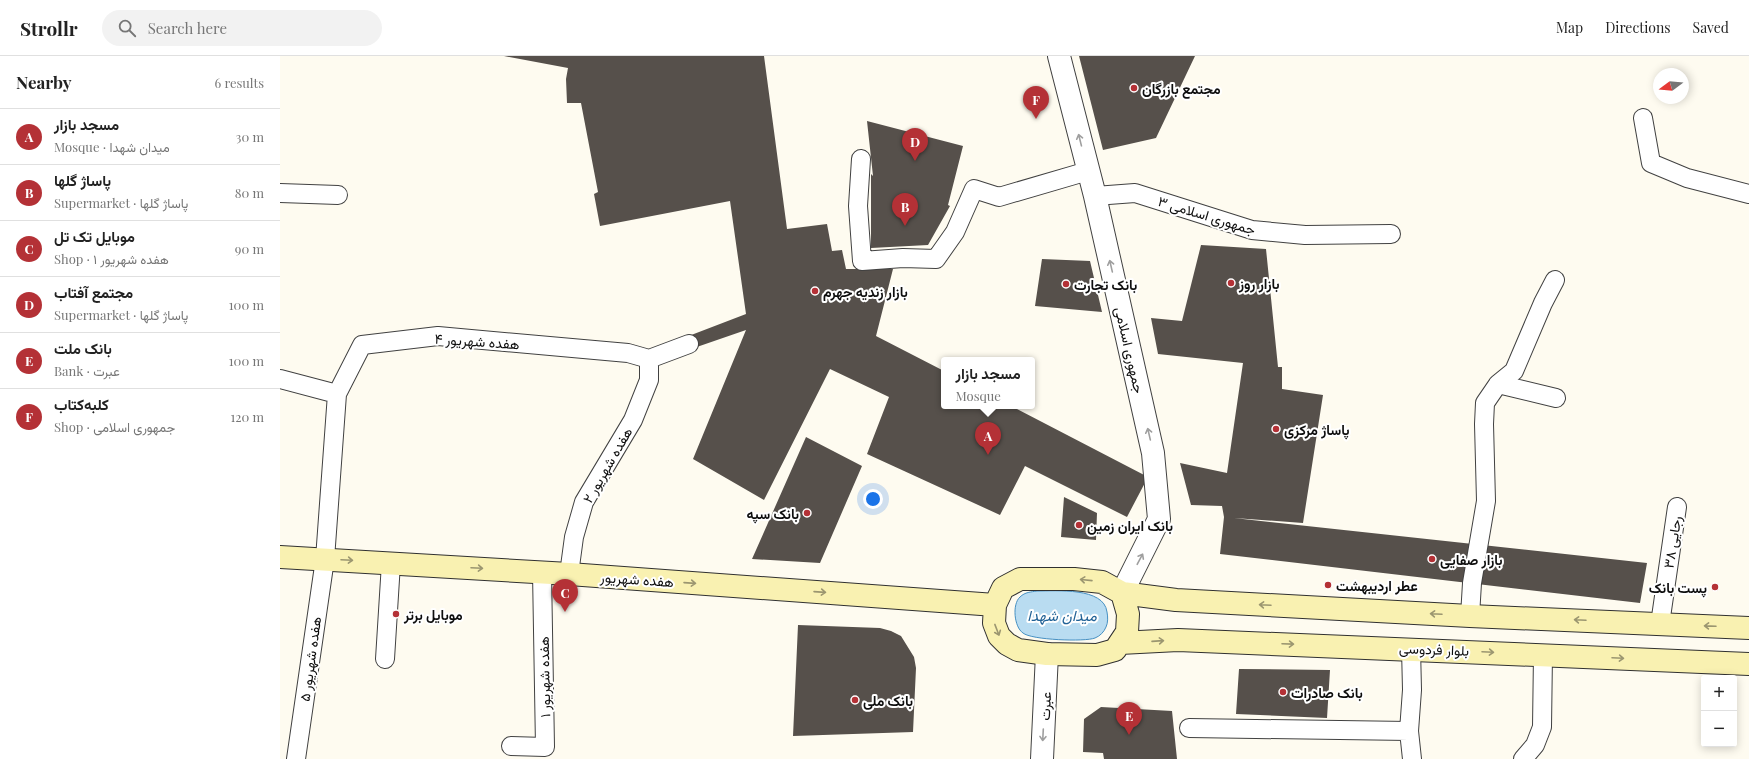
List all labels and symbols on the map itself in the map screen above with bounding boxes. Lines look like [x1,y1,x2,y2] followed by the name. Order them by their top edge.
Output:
[1653,68,1689,104] north arrow
[1142,79,1221,99] place label: مجتمع بازرگان
[1129,83,1139,93] marker: مجتمع بازرگان
[1023,86,1049,119] pin: F
[902,128,928,161] pin: D
[1076,133,1084,146] one-way arrow
[1156,191,1258,239] street label: جمهوری اسلامی ۳
[892,193,918,226] pin: B
[1107,260,1115,273] one-way arrow
[1238,274,1280,293] place label: بازار روز
[1074,275,1137,294] place label: بانک تجارت
[1226,278,1236,288] marker: بازار روز
[1061,279,1071,289] marker: بانک تجارت
[823,282,908,301] place label: بازار زندیه جهرم
[810,286,820,296] marker: بازار زندیه جهرم
[1111,305,1149,395] street label: جمهوری اسلامی
[434,329,520,353] street label: هفده شهریور ۴
[1284,420,1350,440] place label: پاساژ مرکزی
[975,422,1001,455] pin: A
[578,423,636,506] street label: هفده شهریور ۲
[1271,424,1281,434] marker: پاساژ مرکزی
[1144,428,1152,441] one-way arrow
[863,489,883,509] your location
[746,504,799,524] place label: بانک سپه
[802,508,812,518] marker: بانک سپه
[1658,514,1686,570] street label: رجایی ۳۸
[1087,516,1173,535] place label: بانک ایران زمین
[1074,520,1084,530] marker: بانک ایران زمین
[1440,550,1503,569] place label: بازار صفایی
[1137,553,1144,565] one-way arrow
[1427,554,1437,564] marker: بازار صفایی
[340,557,353,564] one-way arrow
[470,565,483,572] one-way arrow
[599,567,675,591] street label: هفده شهریور
[1080,576,1093,584] one-way arrow
[1336,576,1418,595] place label: عطر اردیبهشت
[1649,578,1707,598] place label: پست بانک
[552,579,578,612] pin: C
[683,579,696,586] one-way arrow
[1323,580,1333,590] marker: عطر اردیبهشت
[1710,582,1720,592] marker: پست بانک
[813,589,826,596] one-way arrow
[1259,601,1272,608] one-way arrow
[403,605,463,624] place label: موبایل برتر
[1027,605,1098,625] water label: میدان شهدا
[391,609,401,619] marker: موبایل برتر
[1430,610,1443,617] one-way arrow
[295,615,325,703] street label: هفده شهریور ۵
[1574,617,1587,624] one-way arrow
[1704,623,1717,630] one-way arrow
[994,624,1002,636] one-way arrow
[534,636,554,718] street label: هفده شهریور ۱
[1151,637,1164,644] one-way arrow
[1399,638,1469,660] street label: بلوار فردوسی
[1281,640,1294,647] one-way arrow
[1481,648,1494,655] one-way arrow
[1611,654,1624,661] one-way arrow
[1291,683,1363,702] place label: بانک صادرات
[1278,687,1288,697] marker: بانک صادرات
[863,691,913,710] place label: بانک ملی
[1035,691,1055,721] street label: عبرت
[850,695,860,705] marker: بانک ملی
[1116,702,1142,735] pin: E
[1039,728,1047,741] one-way arrow

